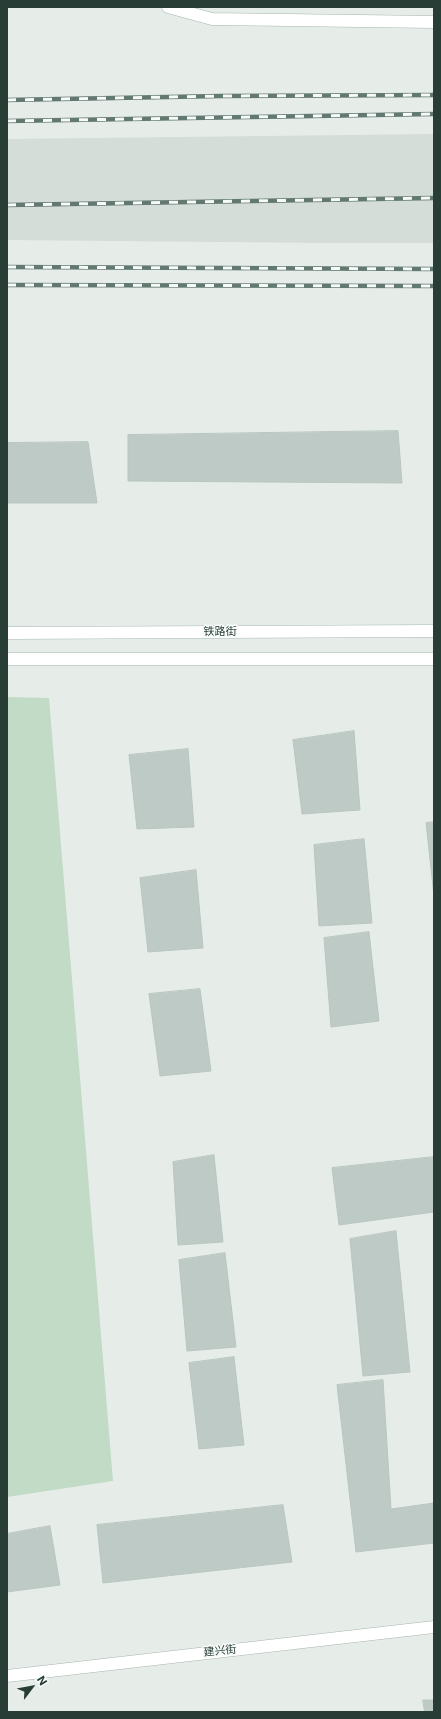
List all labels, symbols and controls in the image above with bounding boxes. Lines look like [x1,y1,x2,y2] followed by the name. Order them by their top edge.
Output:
[204,625,236,639] street label: 铁路街
[203,1643,237,1659] street label: 建兴街
[12,1667,52,1707] north arrow
[34,1673,50,1688] text: N

